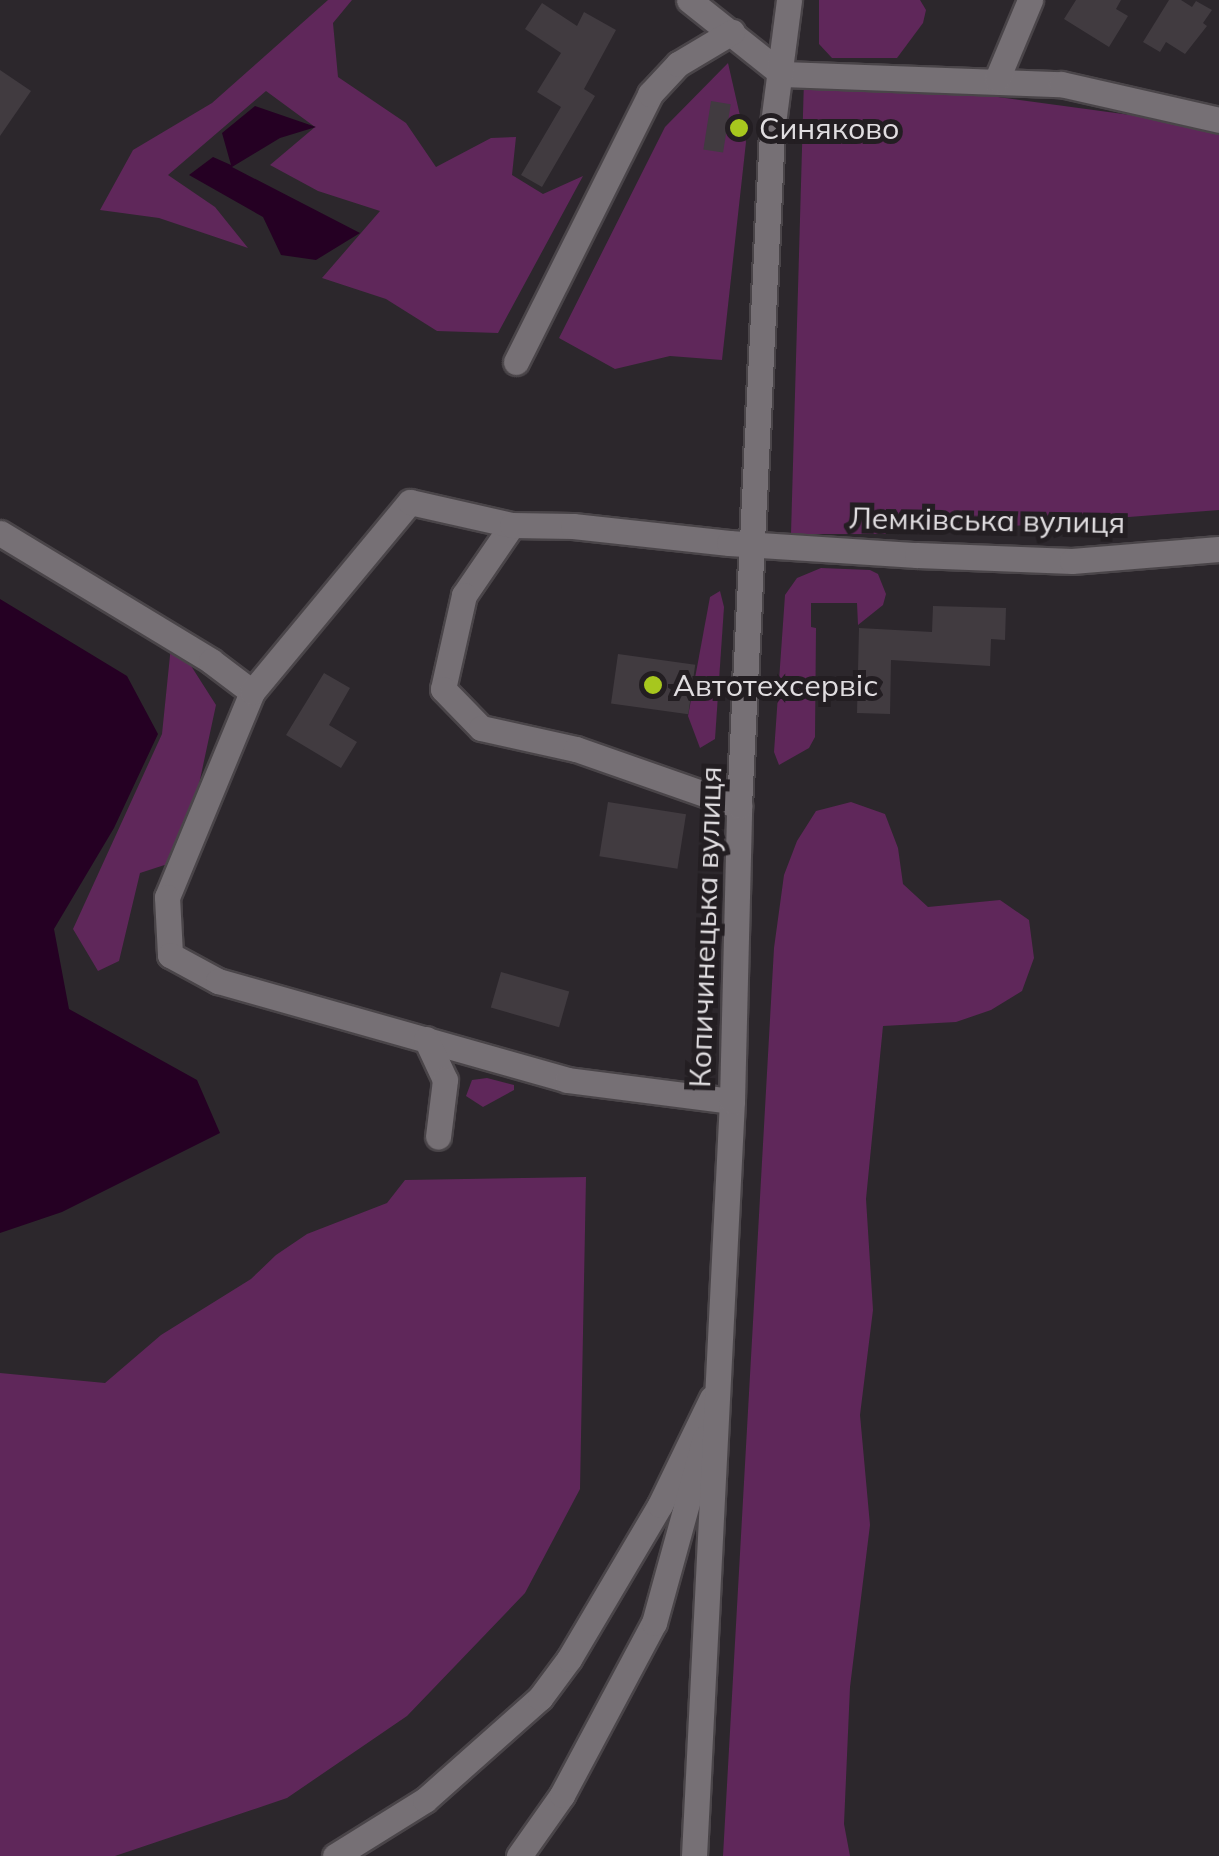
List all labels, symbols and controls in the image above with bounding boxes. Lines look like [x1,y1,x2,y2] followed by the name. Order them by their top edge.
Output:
[759,110,900,146] place label: Синяково
[728,117,750,139] marker: Синяково
[849,500,1125,540] street label: Лемківська вулиця
[673,667,878,703] place label: Автотехсервіс
[642,674,664,696] marker: Автотехсервіс
[681,766,729,1088] street label: Копичинецька вулиця

